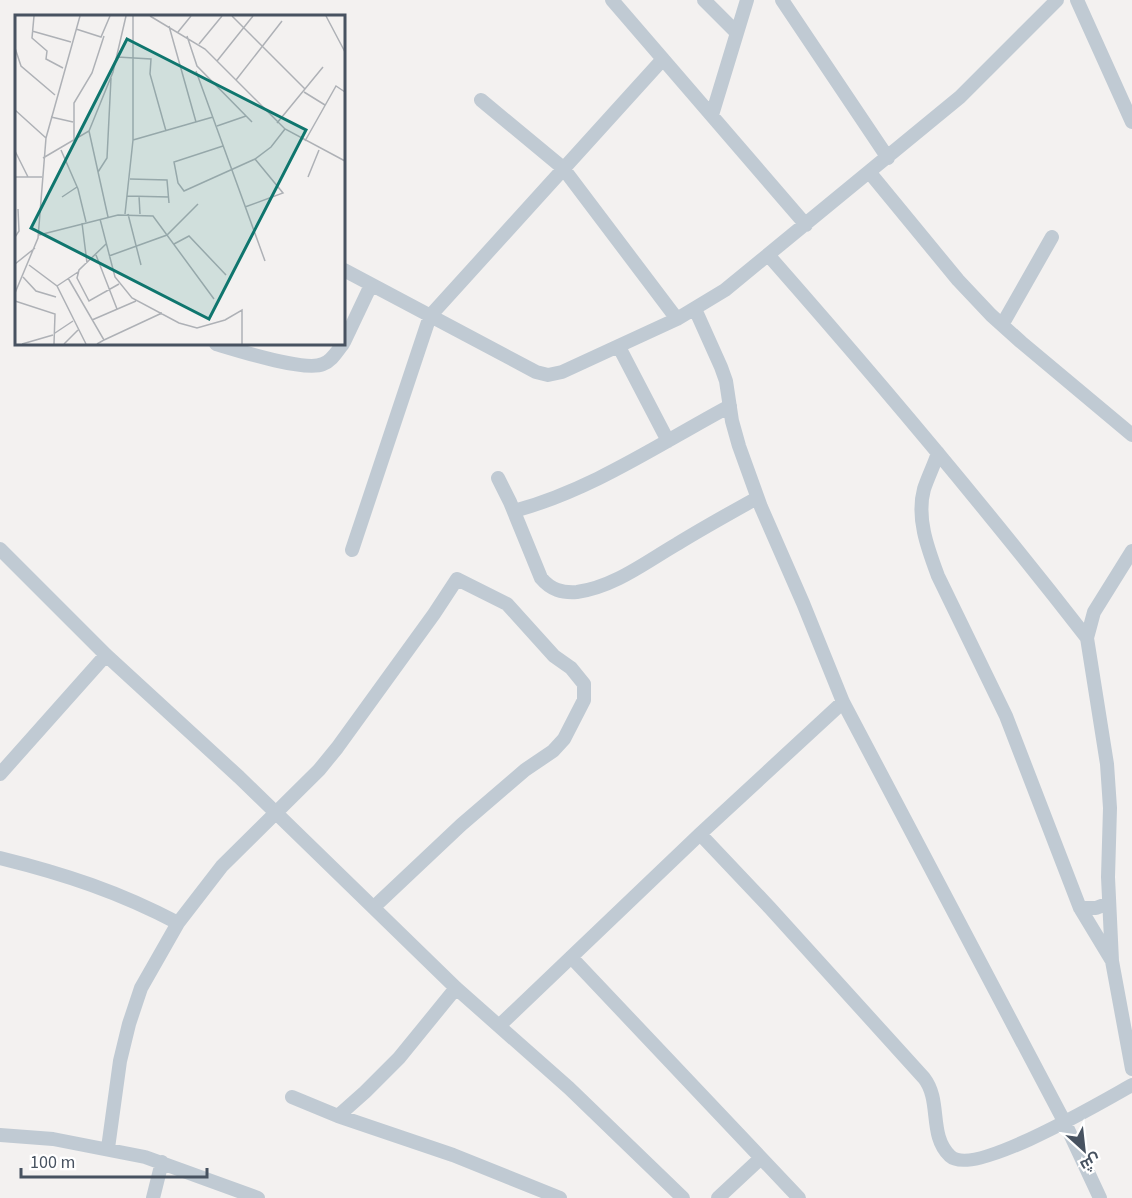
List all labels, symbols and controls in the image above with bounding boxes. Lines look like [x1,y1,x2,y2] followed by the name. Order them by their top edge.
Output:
[15,15,345,345] inset map
[1054,1120,1114,1180] north arrow
[21,1141,207,1179] scale bar
[1076,1148,1104,1177] text: ش
[30,1150,75,1175] text: 100 m

